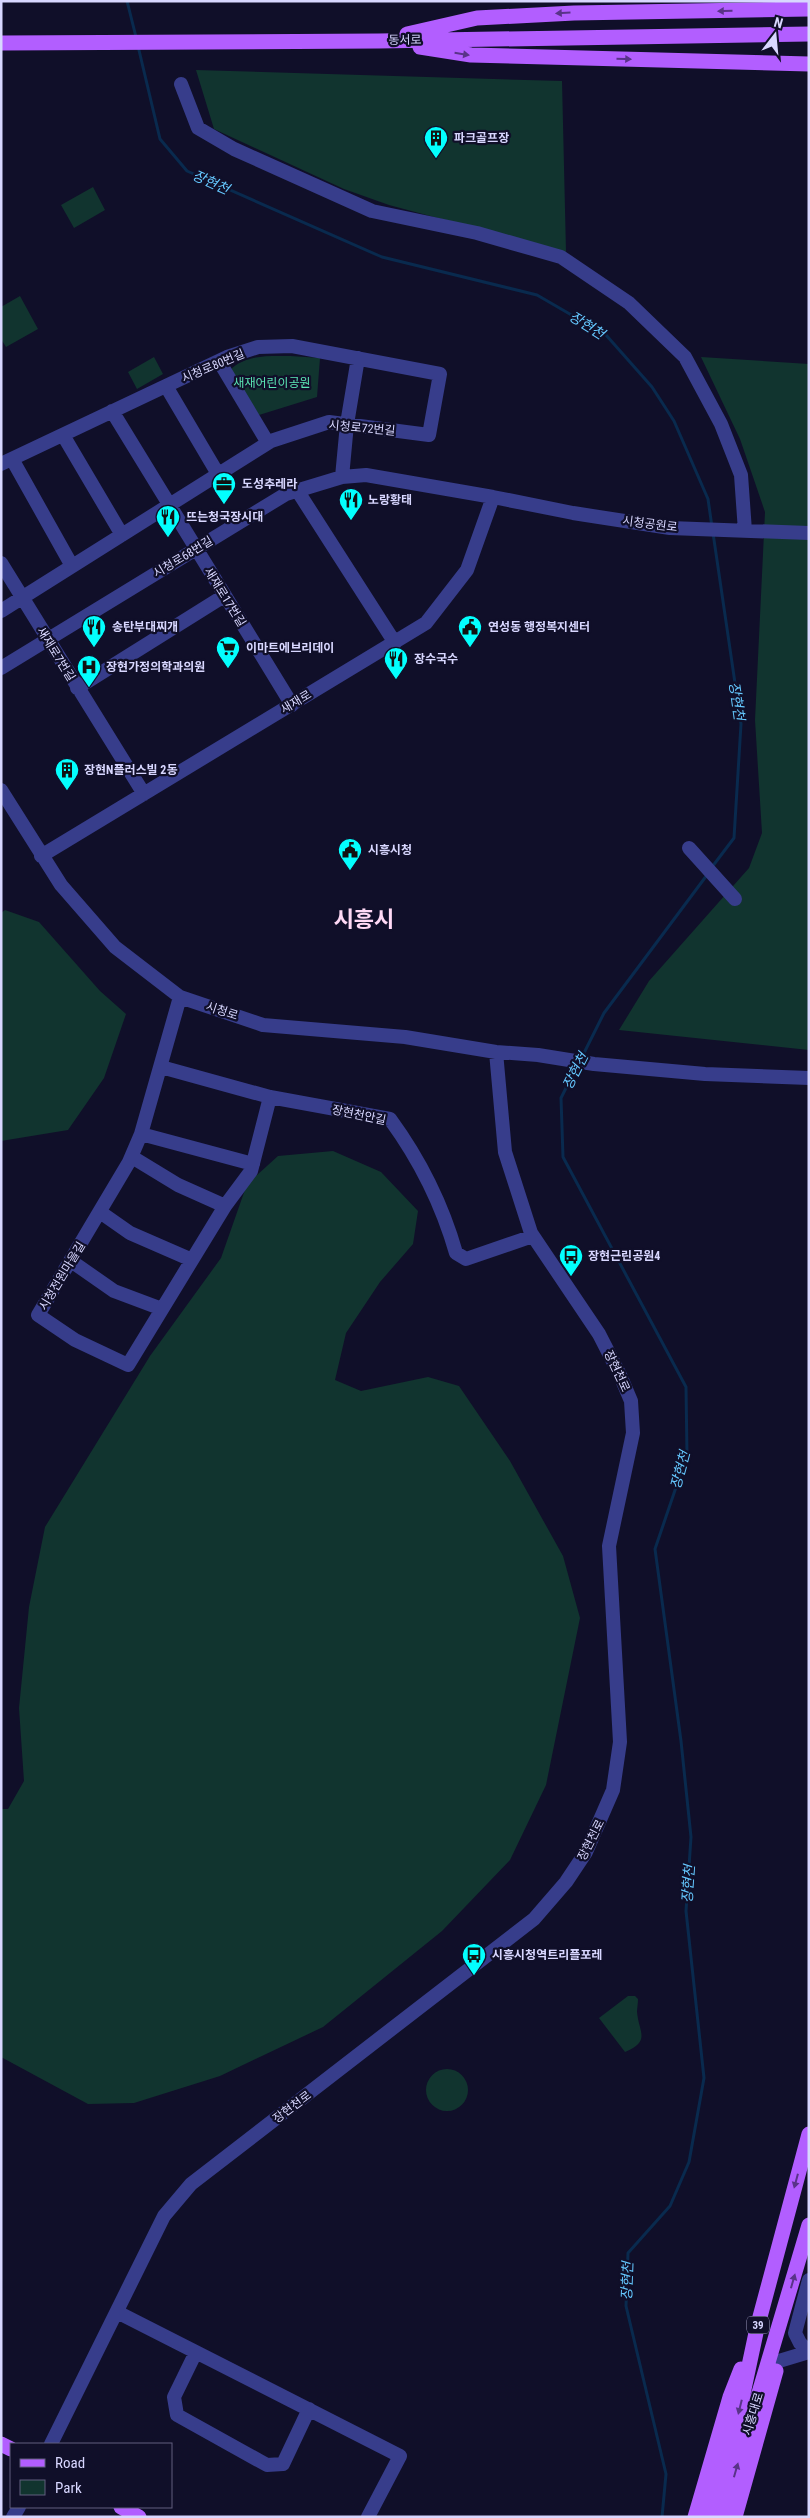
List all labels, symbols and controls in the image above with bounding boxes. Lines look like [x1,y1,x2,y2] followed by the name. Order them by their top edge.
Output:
[717,7,733,15] one-way arrow
[554,10,570,18] one-way arrow
[750,10,800,60] north arrow
[772,14,785,31] text: N
[388,33,422,47] street label: 동서로
[454,50,470,58] one-way arrow
[616,56,632,64] one-way arrow
[423,125,449,159] building icon: 파크골프장
[454,131,509,145] place label: 파크골프장
[190,167,233,198] water label: 장현천
[566,308,609,343] water label: 장현천
[179,346,247,386] street label: 시청로80번길
[233,376,311,390] park label: 새재어린이공원
[328,418,396,438] street label: 시청로72번길
[211,471,237,505] office icon: 도성추레라
[242,477,297,491] place label: 도성추레라
[338,487,364,521] restaurant icon: 노랑황태
[368,493,412,507] place label: 노랑황태
[155,504,181,538] restaurant icon: 뜨는청국장시대
[186,510,263,524] place label: 뜨는청국장시대
[622,514,678,534] street label: 시청공원로
[151,534,215,580] street label: 시청로68번길
[201,565,249,629] street label: 새재로17번길
[81,614,107,648] restaurant icon: 송탄부대찌개
[457,614,483,648] public building icon: 연성동 행정복지센터
[112,620,178,634] place label: 송탄부대찌개
[488,620,590,634] place label: 연성동 행정복지센터
[34,624,78,684] street label: 새재로7번길
[215,635,241,669] supermarket icon: 이마트에브리데이
[246,641,334,655] place label: 이마트에브리데이
[383,646,409,680] restaurant icon: 장수국수
[414,652,458,666] place label: 장수국수
[76,654,102,688] hospital icon: 장현가정의학과의원
[106,660,205,674] place label: 장현가정의학과의원
[726,681,748,722] water label: 장현천
[278,687,314,717] street label: 새재로
[54,757,80,791] building icon: 장현N플러스빌 2동
[84,763,177,777] place label: 장현N플러스빌 2동
[337,837,363,871] public building icon: 시흥시청
[368,843,412,857] place label: 시흥시청
[334,907,394,932] district label: 시흥시
[204,999,240,1023] street label: 시청로
[559,1049,591,1092] water label: 장현천
[331,1102,387,1128] street label: 장현천안길
[36,1239,88,1313] street label: 시청전원마을길
[558,1243,584,1277] bus stop icon: 장현근린공원4
[588,1249,660,1263] place label: 장현근린공원4
[601,1348,633,1394] street label: 장현천로
[667,1448,693,1491] water label: 장현천
[575,1817,607,1863] street label: 장현천로
[679,1863,697,1904] water label: 장현천
[461,1942,487,1976] bus stop icon: 시흥시청역트리플포레
[492,1948,602,1962] place label: 시흥시청역트리플포레
[270,2088,314,2126] street label: 장현천로
[792,2174,800,2189] one-way arrow
[618,2260,636,2301] water label: 장현천
[789,2273,797,2288] one-way arrow
[747,2316,769,2334] road number: 39
[740,2391,766,2437] street label: 시흥대로
[736,2399,744,2415] one-way arrow
[10,2443,172,2508] legend
[55,2454,85,2472] text: Road
[732,2462,740,2478] one-way arrow
[55,2479,82,2497] text: Park

